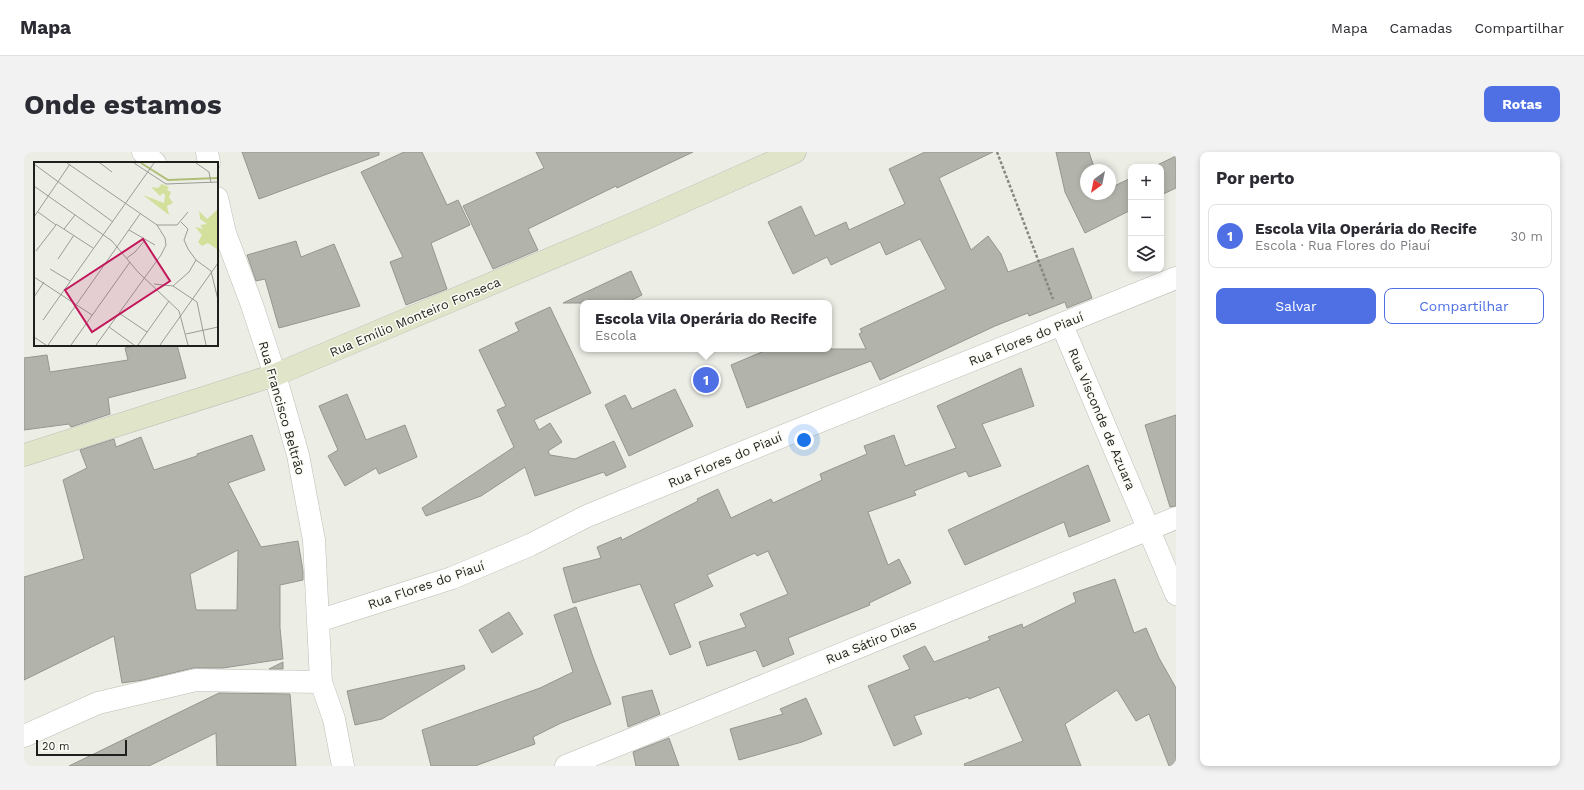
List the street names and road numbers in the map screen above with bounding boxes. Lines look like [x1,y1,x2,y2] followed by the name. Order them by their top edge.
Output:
[327,274,503,360] street label: Rua Emílio Monteiro Fonseca
[967,309,1086,369] street label: Rua Flores do Piauí
[256,339,308,477] street label: Rua Francisco Beltrão
[1065,346,1139,493] street label: Rua Visconde de Azuara
[666,429,785,491] street label: Rua Flores do Piauí
[366,558,487,612] street label: Rua Flores do Piauí
[823,617,919,667] street label: Rua Sátiro Dias

